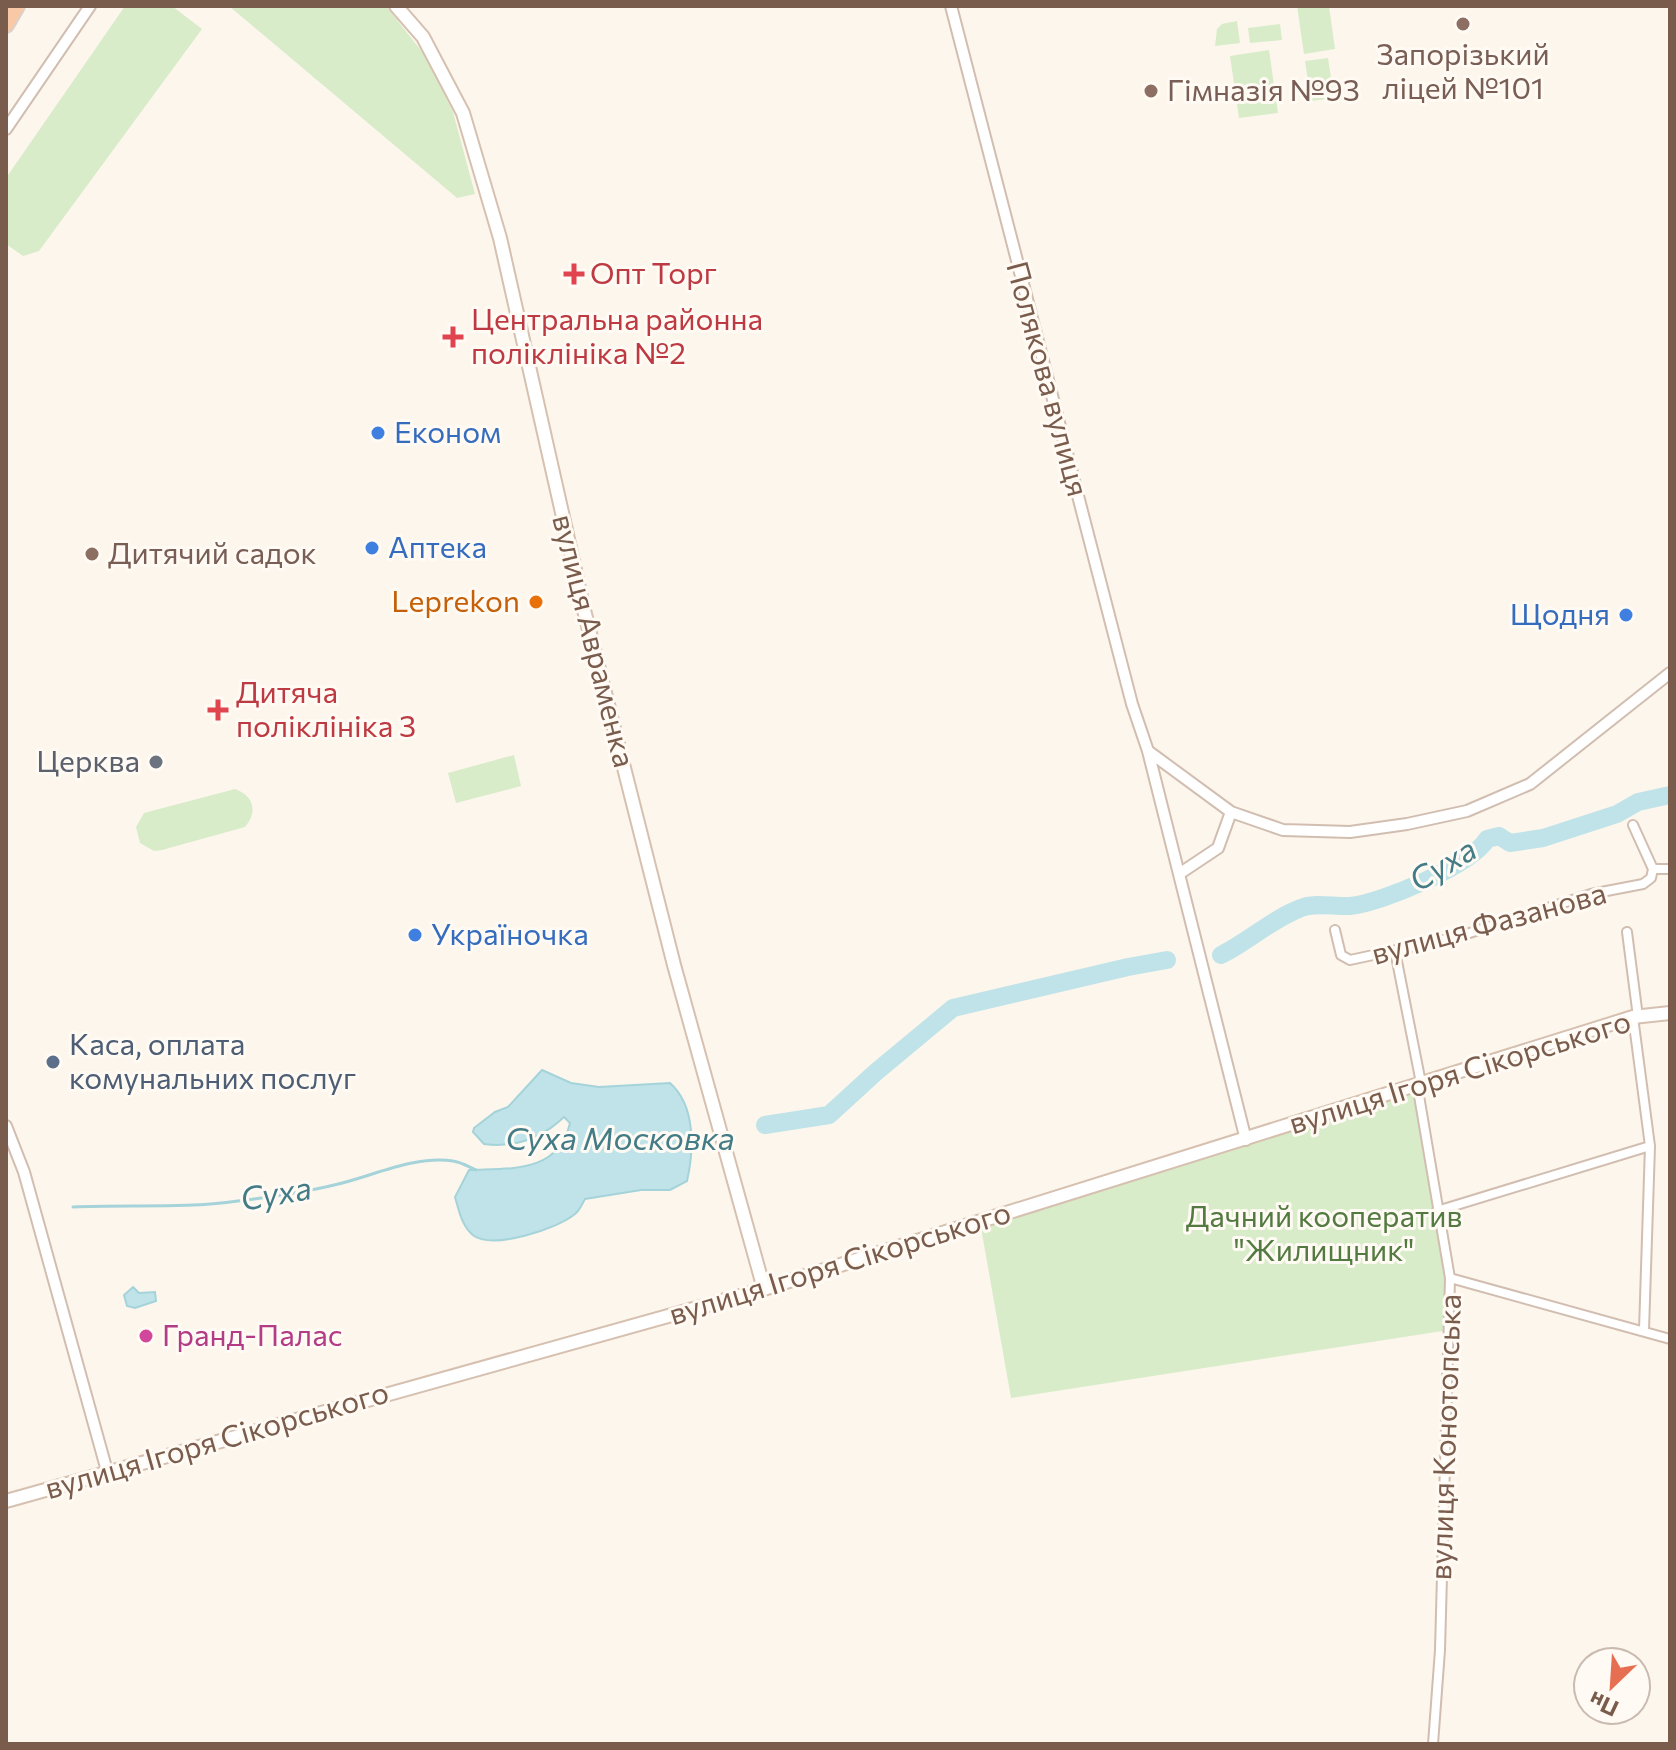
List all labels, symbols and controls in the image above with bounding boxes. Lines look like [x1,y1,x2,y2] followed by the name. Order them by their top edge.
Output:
[1454,15,1472,33] marker: Запорізький ліцей №101
[1376,34,1550,105] place label: Запорізький ліцей №101
[1167,70,1360,107] place label: Гімназія №93
[1142,82,1160,100] marker: Гімназія №93
[590,253,717,290] place label: Опт Торг
[1000,257,1099,500] street label: Полякова вулиця
[565,265,583,283] marker: Опт Торг
[471,299,763,370] place label: Центральна районна поліклініка №2
[442,326,464,348] marker: Центральна районна поліклініка №2
[394,412,501,449] place label: Економ
[369,424,387,442] marker: Економ
[546,510,645,771] street label: вулиця Авраменка
[388,527,487,564] place label: Аптека
[108,533,317,570] place label: Дитячий садок
[363,539,381,557] marker: Аптека
[83,545,101,563] marker: Дитячий садок
[391,581,520,618] place label: Leprekon
[527,593,545,611] marker: Leprekon
[1510,594,1610,631] place label: Щодня
[1617,606,1635,624] marker: Щодня
[236,672,416,743] place label: Дитяча поліклініка 3
[207,699,229,721] marker: Дитяча поліклініка 3
[36,741,140,778] place label: Церква
[147,753,165,771] marker: Церква
[1401,828,1483,899] water label: Суха
[1367,872,1610,971] street label: вулиця Фазанова
[431,914,589,951] place label: Україночка
[406,926,424,944] marker: Україночка
[1284,1001,1635,1140] street label: вулиця Ігоря Сікорського
[69,1024,356,1095] place label: Каса, оплата комунальних послуг
[44,1053,62,1071] marker: Каса, оплата комунальних послуг
[505,1117,735,1157] water label: Суха Московка
[237,1166,314,1218] water label: Суха
[664,1192,1015,1331] street label: вулиця Ігоря Сікорського
[1186,1196,1462,1267] park label: Дачний кооператив "Жилищник"
[1420,1293,1467,1581] street label: вулиця Конотопська
[162,1315,343,1352] place label: Гранд-Палас
[137,1327,155,1345] marker: Гранд-Палас
[40,1372,392,1505] street label: вулиця Ігоря Сікорського
[1572,1646,1652,1726] north arrow
[1584,1686,1622,1723] text: Пн

